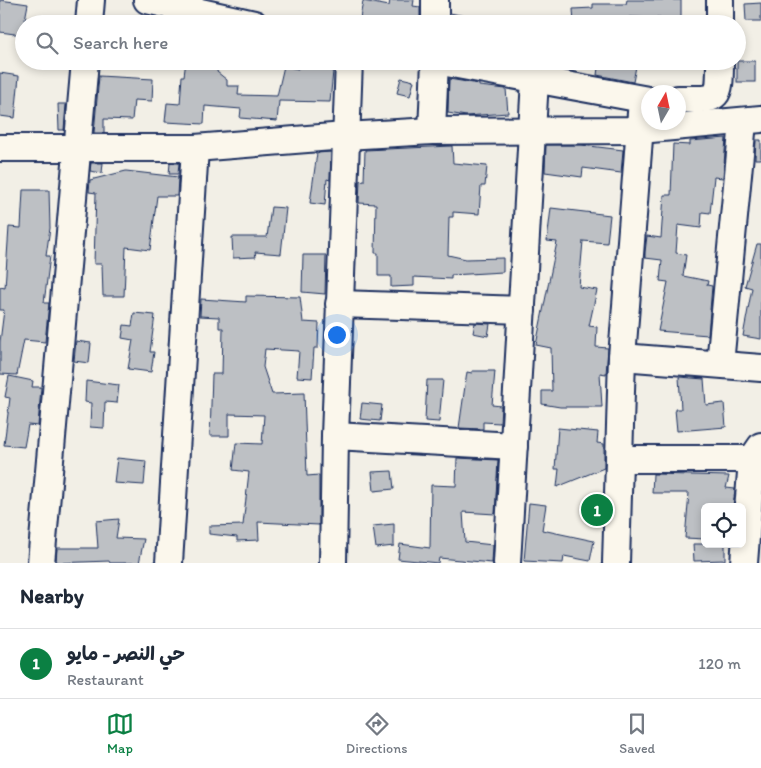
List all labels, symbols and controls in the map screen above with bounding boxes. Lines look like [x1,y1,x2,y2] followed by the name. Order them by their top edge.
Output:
[15,15,746,70] search box
[33,29,61,57] icon: search
[73,31,168,54] text: Search here
[641,85,686,130] north arrow
[324,322,350,348] your location
[581,491,613,529] pin: 1
[701,503,746,548] map controls
[701,503,746,548] button: locate
[20,583,84,608] text: Nearby
[67,642,185,665] text: حي النصر - مايو
[32,654,40,673] text: 1
[698,654,741,673] text: 120 m
[67,670,144,689] text: Restaurant
[106,710,134,757] tab: Map
[346,710,407,757] tab: Directions
[619,710,655,757] tab: Saved

